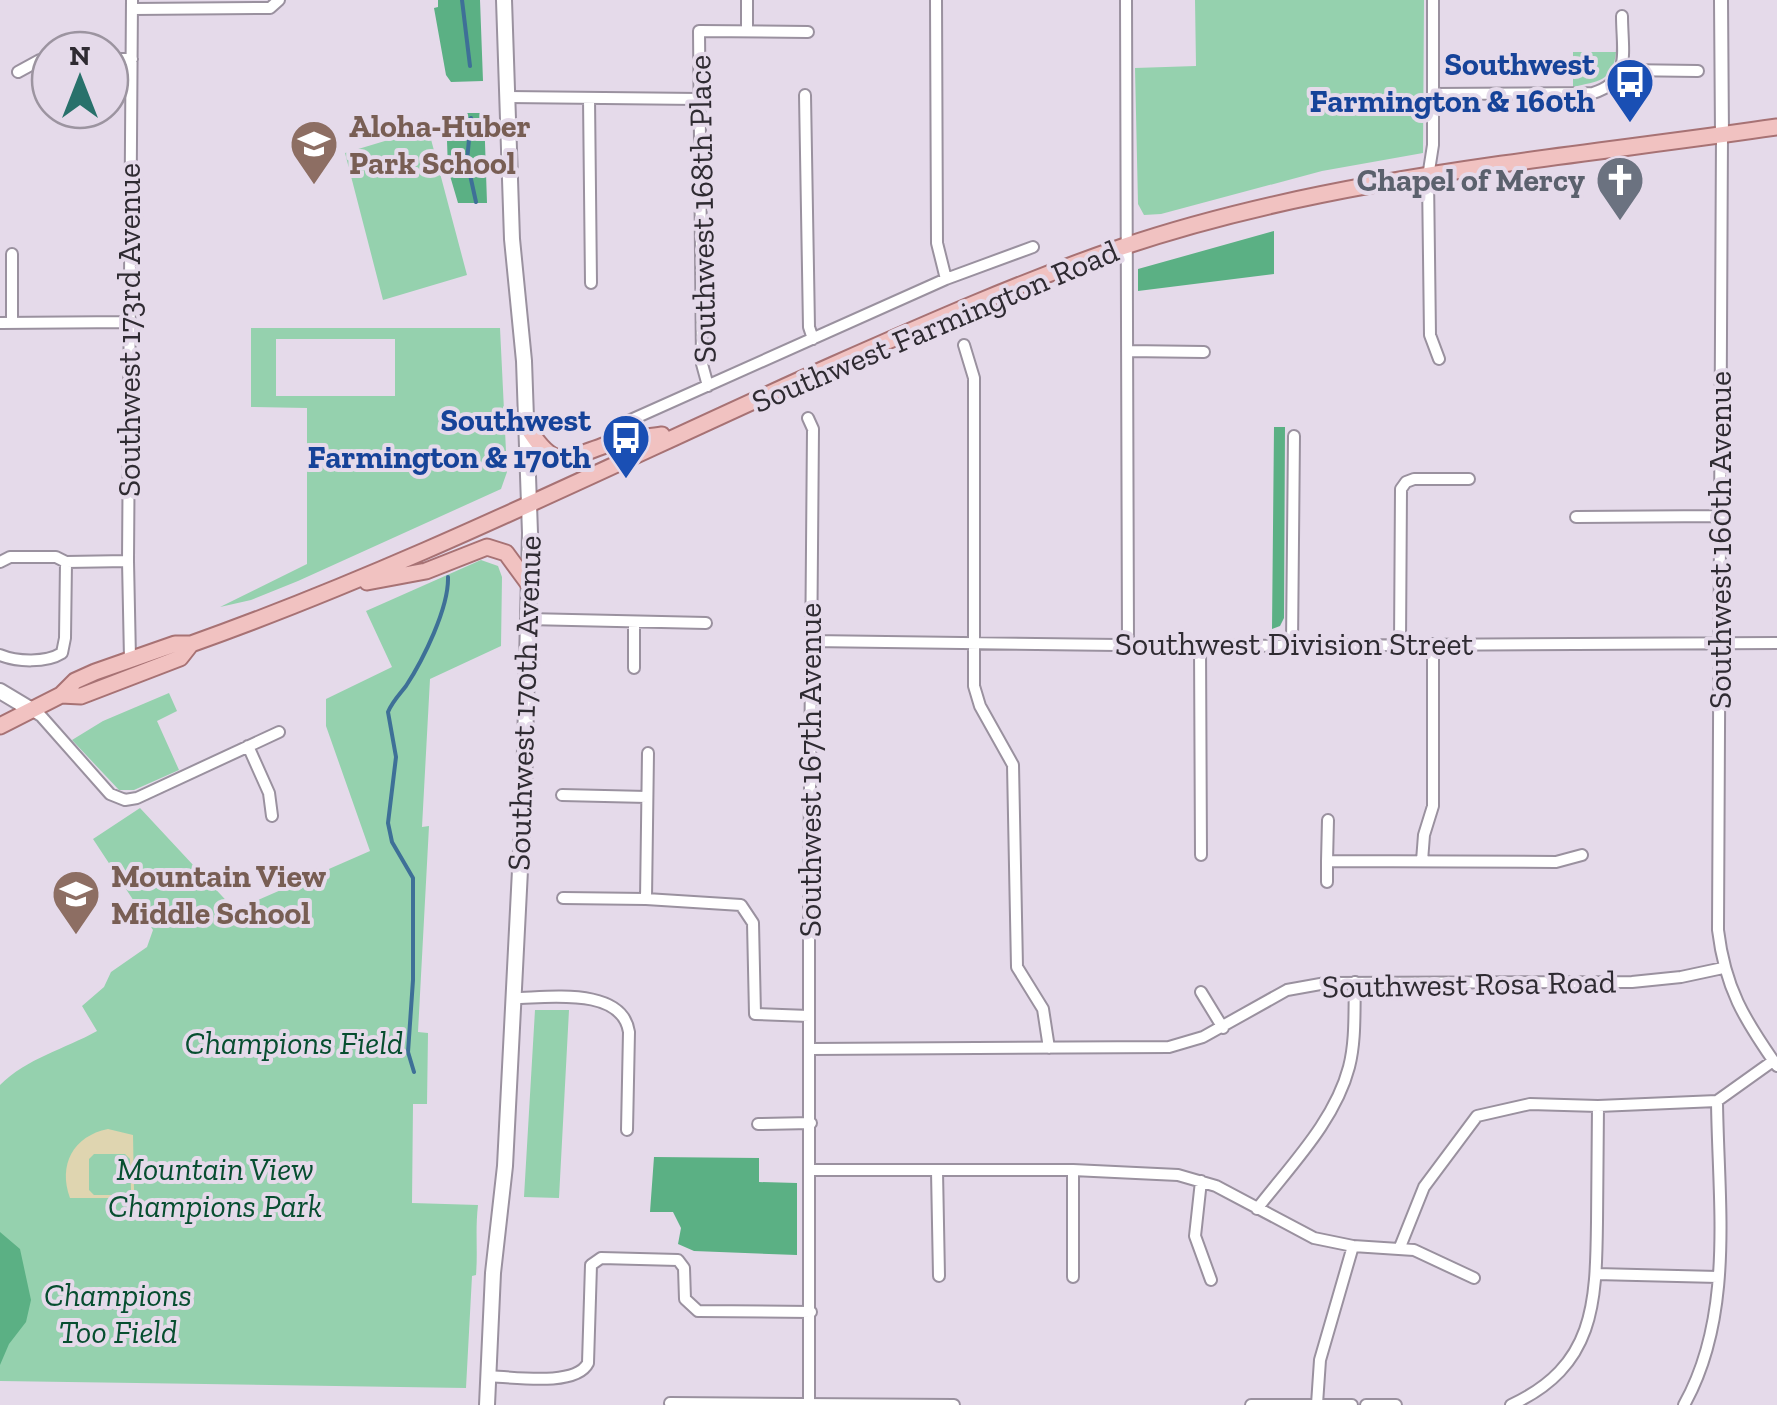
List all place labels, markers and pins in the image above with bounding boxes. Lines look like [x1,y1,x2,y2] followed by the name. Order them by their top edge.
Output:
[1309,45,1595,120] place label: Southwest Farmington & 160th
[1604,56,1656,124] bus stop icon: Southwest Farmington & 160th
[349,107,531,182] place label: Aloha-Huber Park School
[288,118,340,186] school or university icon: Aloha-Huber Park School
[1594,154,1646,222] church icon: Chapel of Mercy
[1357,161,1585,199] place label: Chapel of Mercy
[307,401,591,476] place label: Southwest Farmington & 170th
[600,412,652,480] bus stop icon: Southwest Farmington & 170th
[111,857,327,932] place label: Mountain View Middle School
[50,868,102,936] school or university icon: Mountain View Middle School

